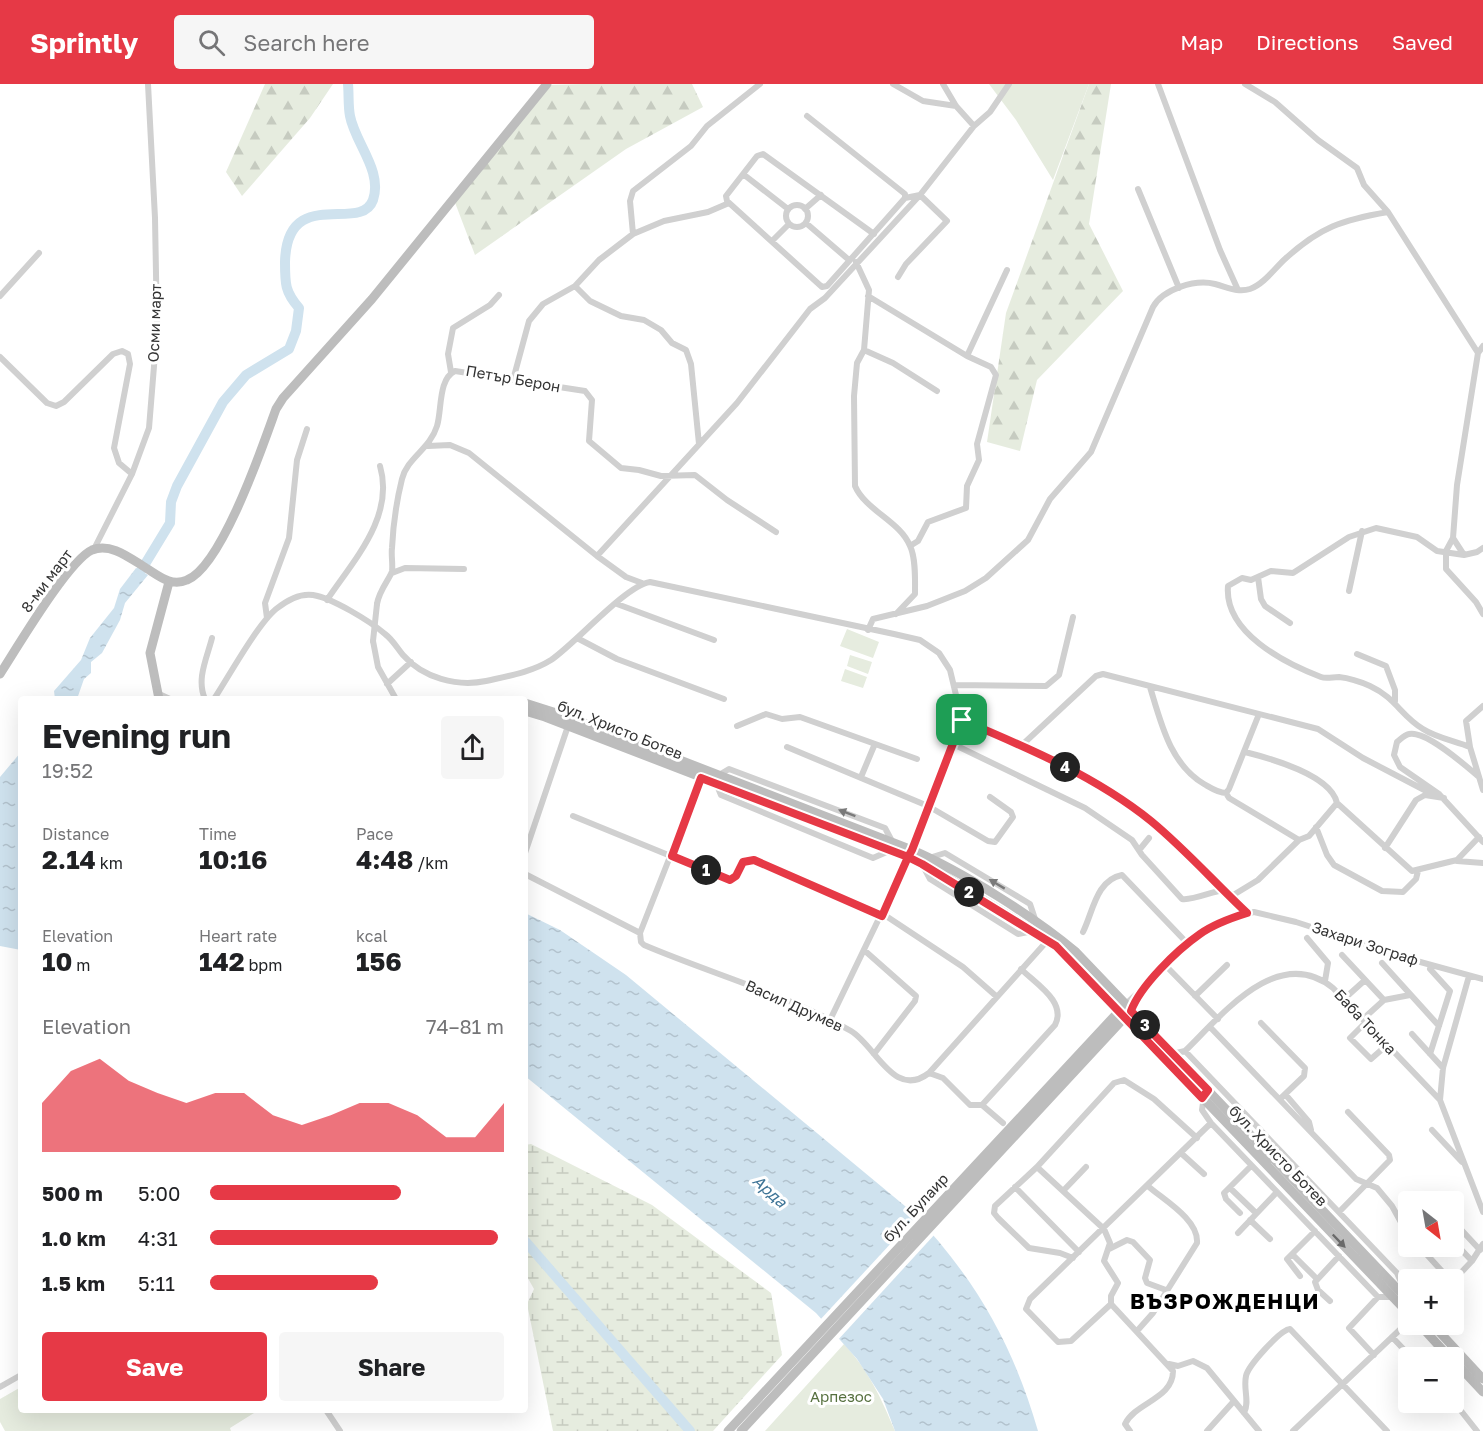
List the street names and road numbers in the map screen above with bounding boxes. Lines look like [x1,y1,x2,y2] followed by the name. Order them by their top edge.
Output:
[144,283,164,363] street label: Осми март
[464,361,562,395] street label: Петър Берон
[17,545,76,615] street label: 8-ми март
[555,696,686,762] street label: бул. Христо Ботев
[1310,917,1421,969] street label: Захари Зограф
[743,976,846,1035] street label: Васил Друмев
[1331,985,1400,1058] street label: Баба Тонка
[1226,1101,1332,1210] street label: бул. Христо Ботев
[879,1169,952,1245] street label: бул. Булаир

